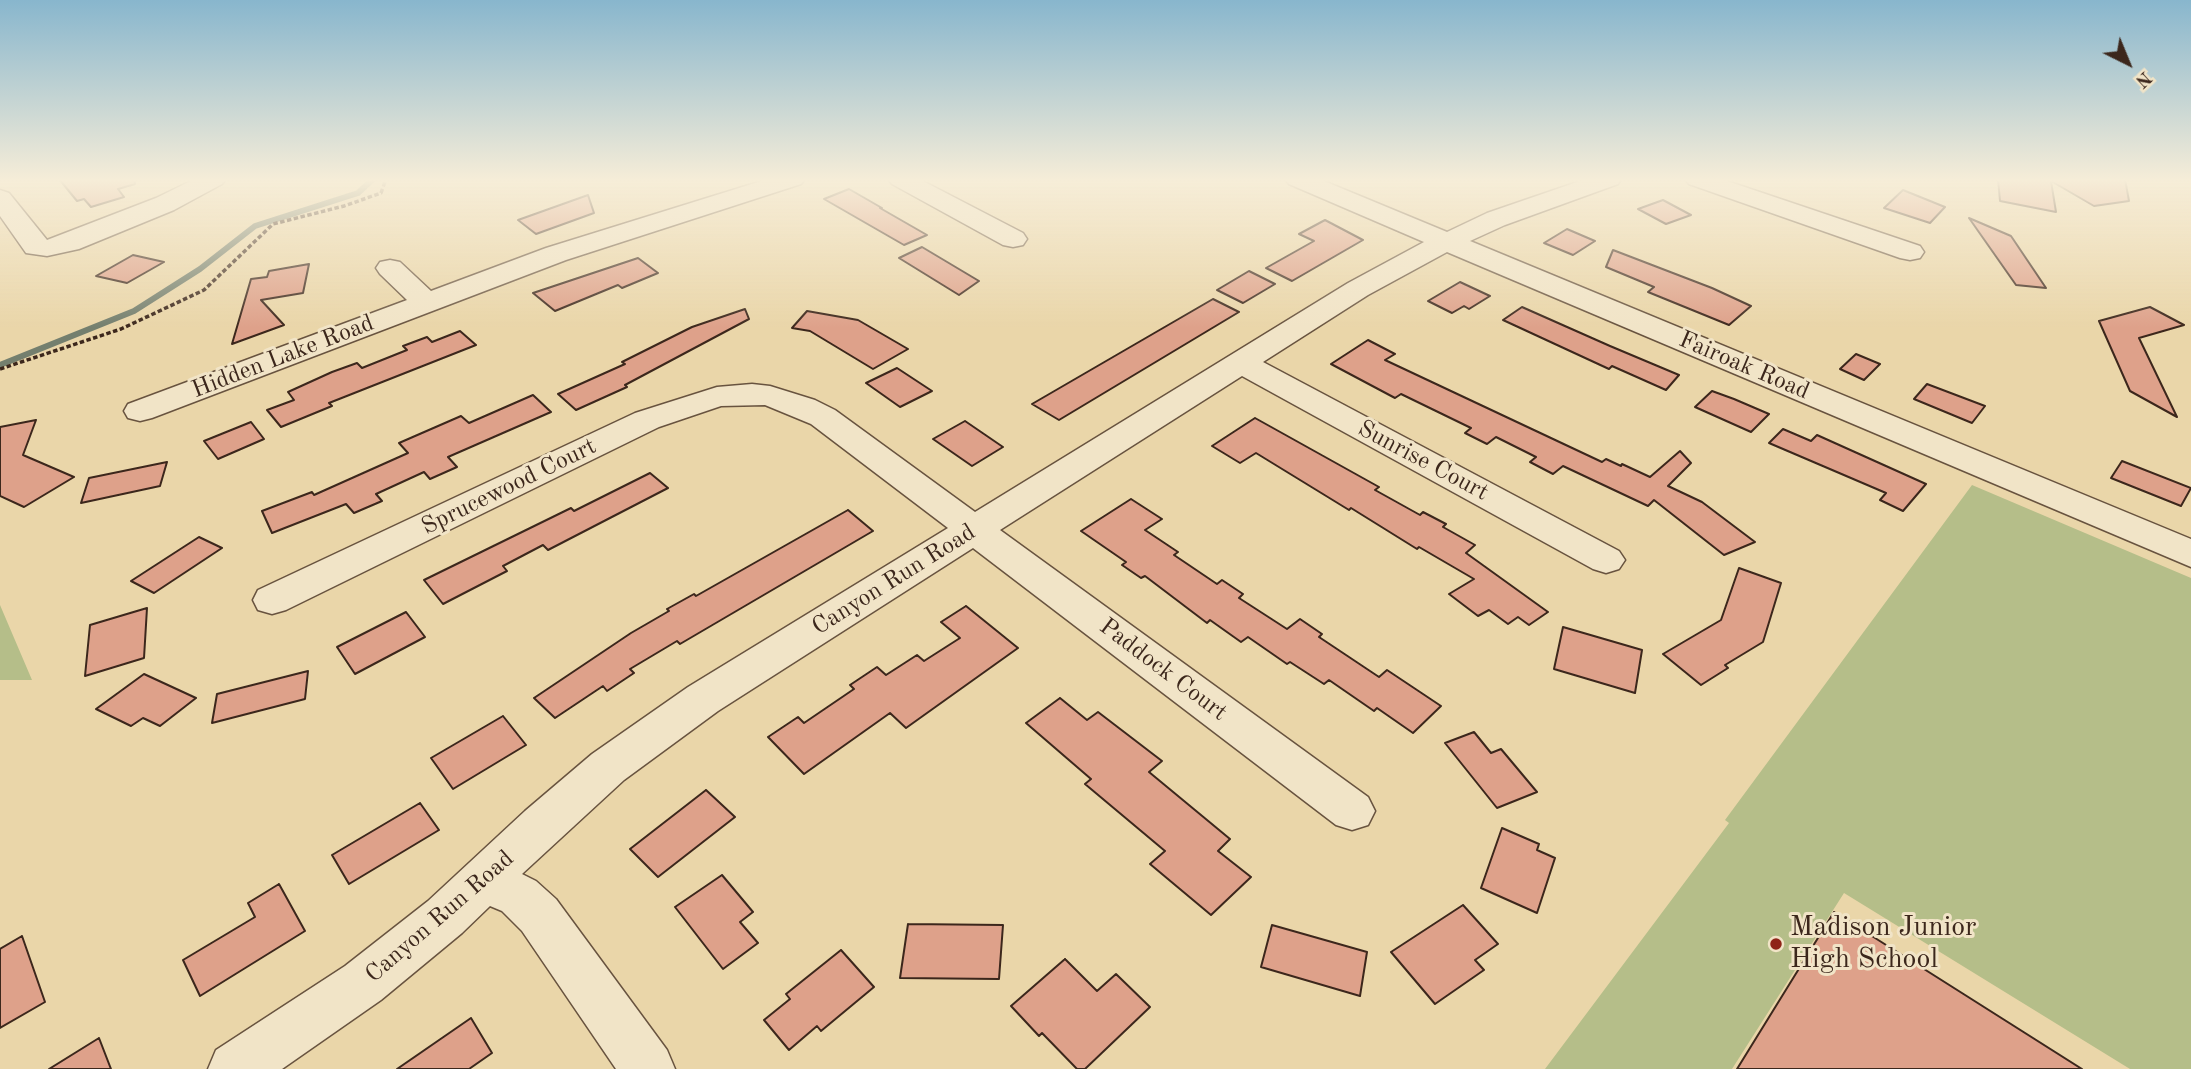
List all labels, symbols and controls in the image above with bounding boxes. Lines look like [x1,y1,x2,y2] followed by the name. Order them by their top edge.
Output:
[2093,28,2163,98] north arrow
[2131,67,2154,91] text: N
[188,309,378,405] street label: Hidden Lake Road
[1674,326,1814,406] street label: Fairoak Road
[1353,414,1493,508] street label: Sunrise Court
[417,432,601,542] street label: Sprucewood Court
[807,518,981,642] street label: Canyon Run Road
[1093,613,1233,727] street label: Paddock Court
[360,845,520,989] street label: Canyon Run Road
[1790,911,1977,977] place label: Madison Junior High School
[1768,936,1784,952] marker: Madison Junior High School

